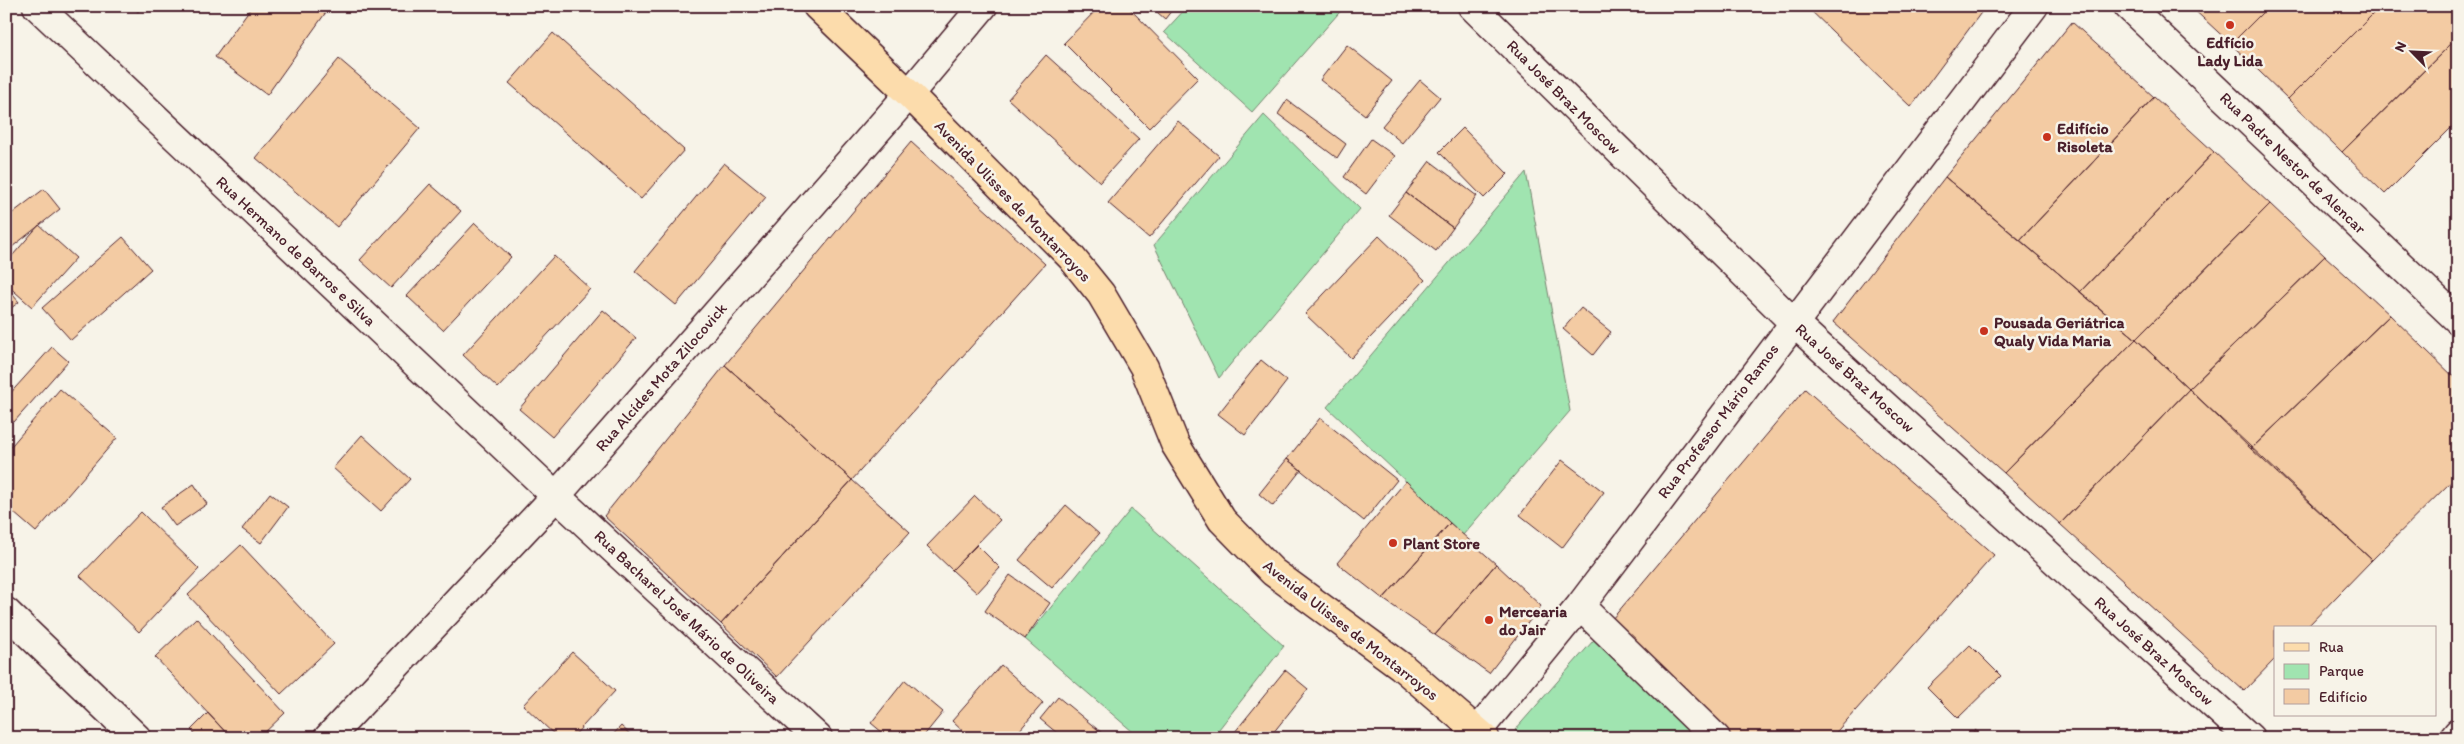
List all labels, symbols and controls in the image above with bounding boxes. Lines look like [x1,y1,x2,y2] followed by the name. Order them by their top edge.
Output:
[2224,19,2236,31] marker: Edfício Lady Lida
[2386,28,2436,78] north arrow
[2197,33,2263,71] place label: Edfício Lady Lida
[1503,36,1625,158] street label: Rua José Braz Moscow
[2391,39,2410,55] text: N
[2216,88,2371,238] street label: Rua Padre Nestor de Alencar
[931,116,1095,286] street label: Avenida Ulisses de Montarroyos
[2057,119,2113,156] place label: Edifício Risoleta
[2041,131,2053,143] marker: Edifício Risoleta
[212,172,380,330] street label: Rua Hermano de Barros e Silva
[591,298,731,455] street label: Rua Alcídes Mota Zilocovick
[1994,313,2124,351] place label: Pousada Geriátrica Qualy Vida Maria
[1791,319,1919,437] street label: Rua José Braz Moscow
[1978,325,1990,337] marker: Pousada Geriátrica Qualy Vida Maria
[1654,340,1782,502] street label: Rua Professor Mário Ramos
[590,526,784,708] street label: Rua Bacharel José Mário de Oliveira
[1403,534,1480,553] place label: Plant Store
[1387,537,1399,549] marker: Plant Store
[1260,556,1442,704] street label: Avenida Ulisses de Montarroyos
[2090,592,2218,710] street label: Rua José Braz Moscow
[1499,602,1567,639] place label: Mercearia do Jair
[1483,614,1495,626] marker: Mercearia do Jair
[2274,626,2436,716] legend
[2319,638,2344,656] text: Rua
[2319,662,2364,680] text: Parque
[2319,688,2367,706] text: Edifício

